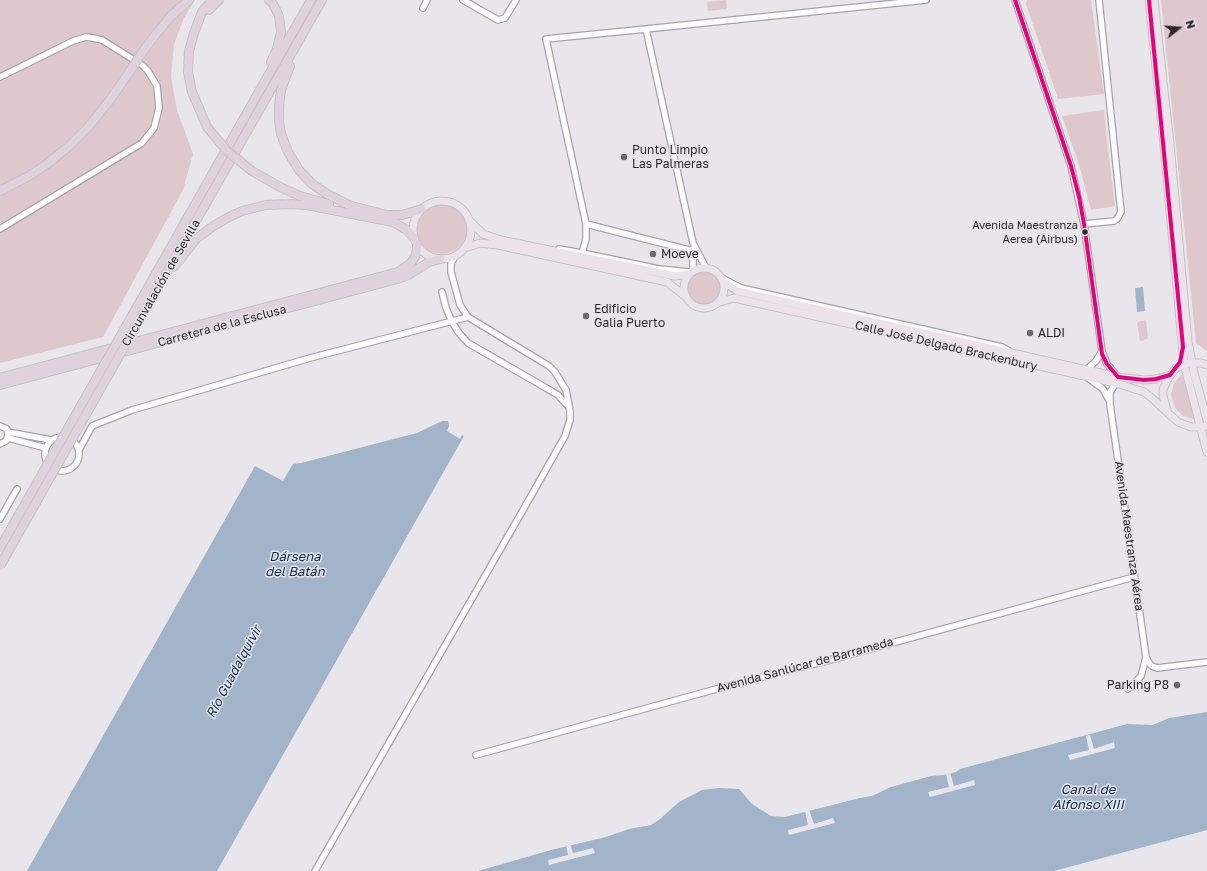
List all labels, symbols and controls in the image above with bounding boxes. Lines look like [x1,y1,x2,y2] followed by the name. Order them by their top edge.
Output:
[1159,8,1199,48] north arrow
[1184,18,1198,30] text: N
[632,143,709,171] place label: Punto Limpio Las Palmeras
[619,152,629,162] marker: Punto Limpio Las Palmeras
[119,217,203,349] street label: Circunvalación de Sevilla
[972,219,1078,245] place label: Avenida Maestranza Aerea (Airbus)
[1080,227,1090,237] marker: Avenida Maestranza Aerea (Airbus)
[661,247,699,261] place label: Moeve
[648,249,658,259] marker: Moeve
[156,302,288,350] street label: Carretera de la Esclusa
[594,302,665,330] place label: Edificio Galia Puerto
[581,311,591,321] marker: Edificio Galia Puerto
[853,318,1039,374] street label: Calle José Delgado Brackenbury
[1038,326,1065,340] place label: ALDI
[1025,328,1035,338] marker: ALDI
[1111,460,1147,612] street label: Avenida Maestranza Aérea
[265,549,325,580] water label: Dársena del Batán
[203,623,265,721] water label: Río Guadalquivir
[715,634,895,696] street label: Avenida Sanlúcar de Barrameda
[1107,678,1169,692] place label: Parking P8
[1172,680,1182,690] marker: Parking P8
[1052,782,1124,813] water label: Canal de Alfonso XIII

